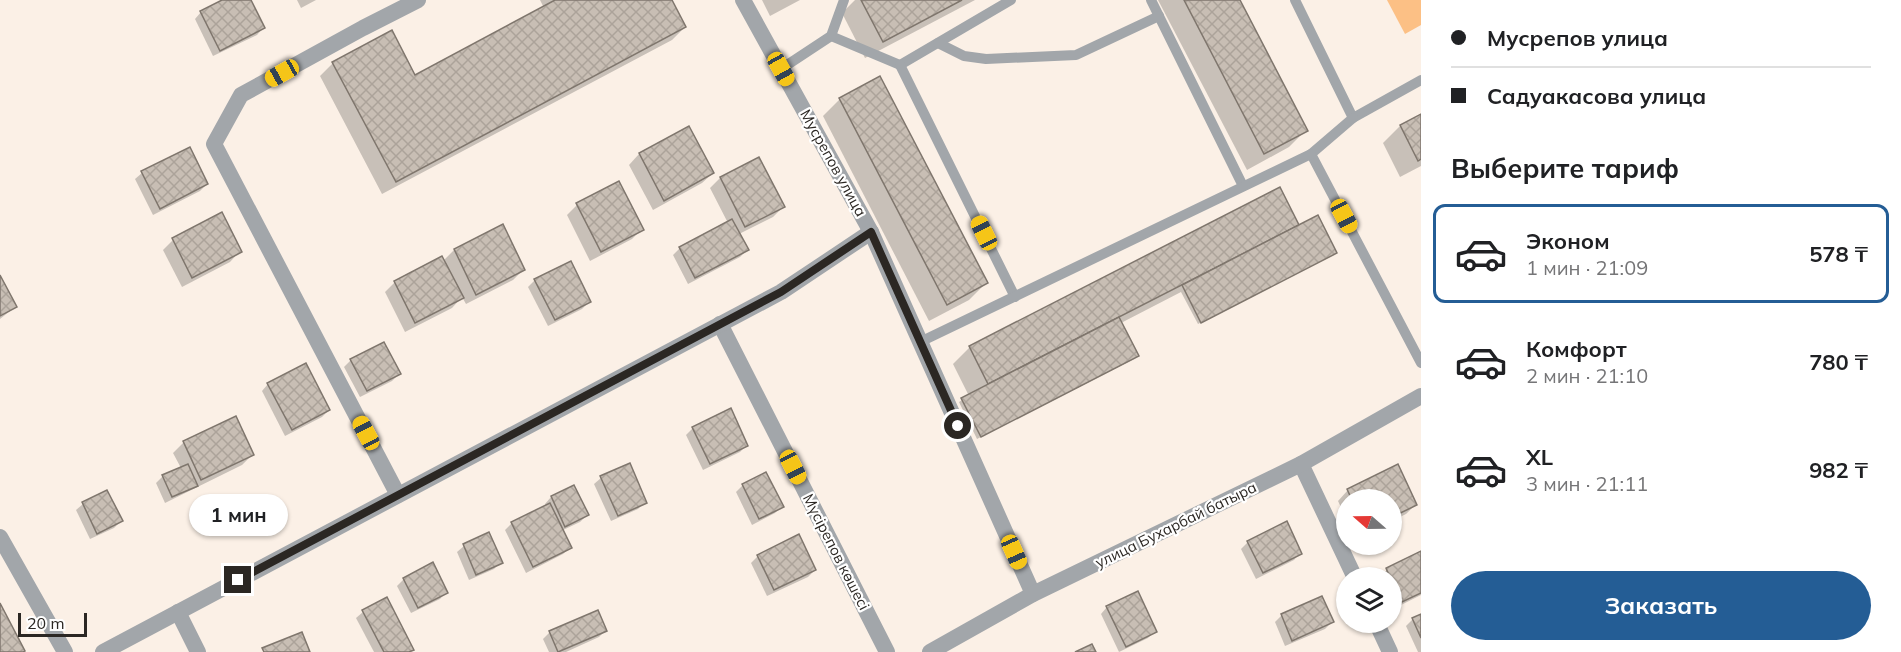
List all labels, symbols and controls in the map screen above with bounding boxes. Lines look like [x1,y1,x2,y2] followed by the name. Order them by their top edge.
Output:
[1487,24,1668,52] text: Мусрепов улица
[764,49,798,89] car
[262,56,302,90] car
[1487,82,1706,110] text: Садуакасова улица
[796,106,871,220] street label: Мусрепов улица
[1451,151,1679,185] text: Выберите тариф
[1328,196,1360,236] car
[968,213,1000,253] car
[1454,227,1508,281] icon: car
[1526,227,1610,255] text: Эконом
[1809,240,1868,268] text: 578 ₸
[1526,255,1648,280] text: 1 мин · 21:09
[1454,335,1508,389] icon: car
[1526,335,1627,363] text: Комфорт
[1809,348,1868,376] text: 780 ₸
[1526,363,1648,388] text: 2 мин · 21:10
[944,412,971,439] route start
[350,413,382,453] car
[1454,443,1508,497] icon: car
[1526,443,1553,471] text: XL
[777,447,809,487] car
[1809,456,1868,484] text: 982 ₸
[1526,471,1648,496] text: 3 мин · 21:11
[1092,477,1260,572] street label: улица Бухарбай батыра
[1336,489,1402,555] north arrow
[1336,489,1402,633] map controls
[799,490,874,613] street label: Мүсірепов көшесі
[188,493,288,535] callout: 1 мин
[210,502,267,527] text: 1 мин
[998,532,1030,572] car
[224,566,251,593] route end
[1336,567,1402,633] button: layers
[1451,571,1871,640] button: Заказать
[18,610,87,638] scale bar
[27,613,64,633] text: 20 m

